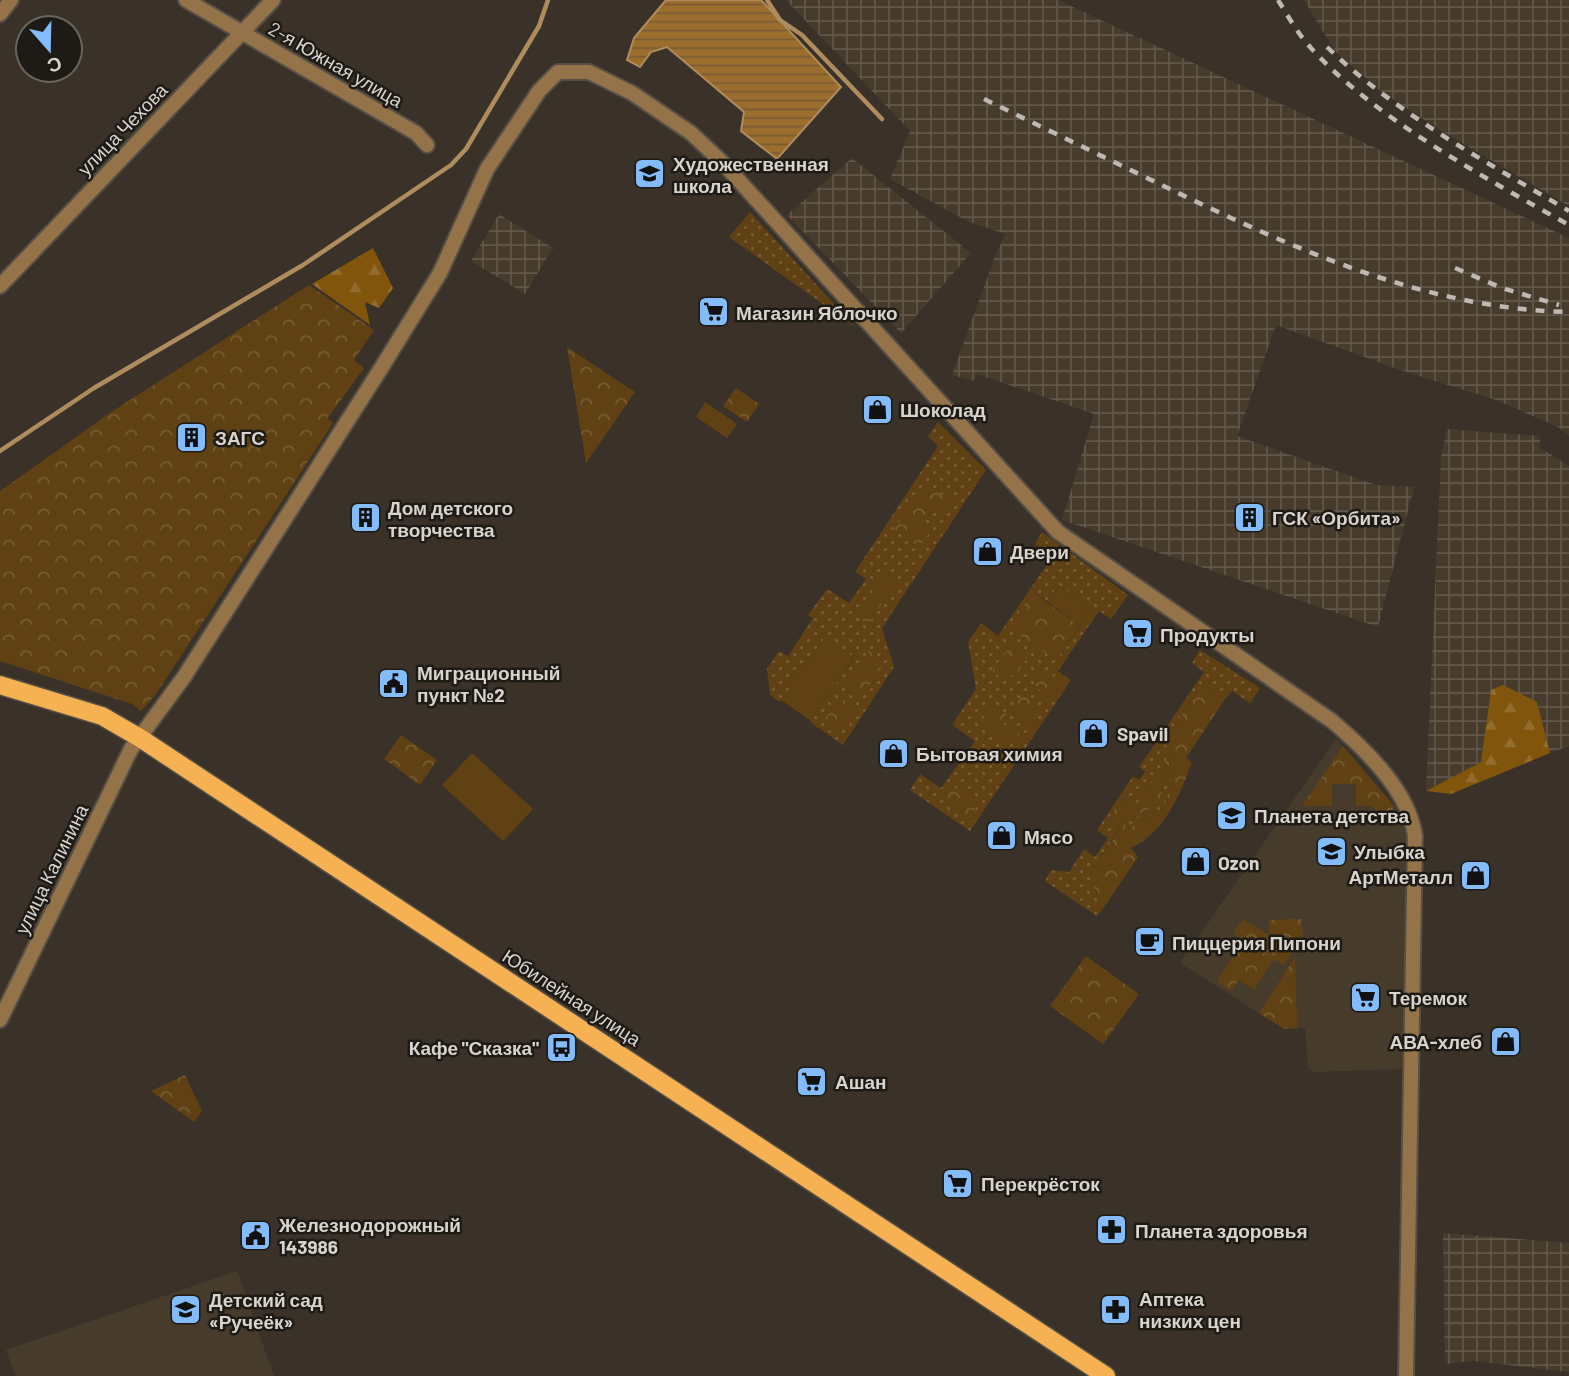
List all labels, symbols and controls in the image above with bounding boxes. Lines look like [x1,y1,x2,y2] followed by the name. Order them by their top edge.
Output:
[14,14,84,84] north arrow
[265,16,408,112] street label: 2-я Южная улица
[44,52,65,79] text: С
[72,78,172,180] street label: улица Чехова
[673,152,829,197] place label: Художественная школа
[633,157,667,191] school or university icon: Художественная школа
[696,295,730,329] supermarket icon: Магазин Яблочко
[736,301,898,324] place label: Магазин Яблочко
[860,392,894,426] shop icon: Шоколад
[900,398,986,421] place label: Шоколад
[175,420,209,454] building icon: ЗАГС
[215,426,265,449] place label: ЗАГС
[388,496,513,541] place label: Дом детского творчества
[1232,500,1266,534] building icon: ГСК «Орбита»
[348,501,382,535] building icon: Дом детского творчества
[1272,506,1401,529] place label: ГСК «Орбита»
[970,534,1004,568] shop icon: Двери
[1010,540,1069,563] place label: Двери
[1120,617,1154,651] supermarket icon: Продукты
[1160,623,1255,646] place label: Продукты
[417,661,560,706] place label: Миграционный пункт №2
[377,666,411,700] public building icon: Миграционный пункт №2
[1077,716,1111,750] shop icon: Spavil
[1117,722,1168,745] place label: Spavil
[876,736,910,770] shop icon: Бытовая химия
[916,742,1063,765] place label: Бытовая химия
[1214,798,1248,832] school or university icon: Планета детства
[10,800,93,938] street label: улица Калинина
[1254,804,1409,827] place label: Планета детства
[984,819,1018,853] shop icon: Мясо
[1024,825,1073,848] place label: Мясо
[1314,834,1348,868] school or university icon: Улыбка
[1354,840,1425,863] place label: Улыбка
[1178,845,1212,879] shop icon: Ozon
[1218,851,1260,874] place label: Ozon
[1459,859,1493,893] shop icon: АртМеталл
[1348,865,1453,888] place label: АртМеталл
[1132,925,1166,959] cafe icon: Пиццерия Пипони
[1172,931,1341,954] place label: Пиццерия Пипони
[498,944,646,1051] street label: Юбилейная улица
[1349,980,1383,1014] supermarket icon: Теремок
[1389,986,1468,1009] place label: Теремок
[1488,1024,1522,1058] shop icon: АВА-хлеб
[545,1030,579,1064] bus stop icon: Кафе "Сказка"
[1390,1030,1482,1053] place label: АВА-хлеб
[409,1036,539,1059] place label: Кафе "Сказка"
[795,1064,829,1098] supermarket icon: Ашан
[835,1070,887,1093] place label: Ашан
[941,1166,975,1200] supermarket icon: Перекрёсток
[981,1172,1100,1195] place label: Перекрёсток
[278,1213,461,1258] place label: Железнодорожный 143986
[1095,1213,1129,1247] pharmacy icon: Планета здоровья
[239,1218,273,1252] public building icon: Железнодорожный 143986
[1135,1219,1308,1242] place label: Планета здоровья
[1139,1287,1241,1332] place label: Аптека низких цен
[209,1288,323,1333] place label: Детский сад «Ручеёк»
[1099,1292,1133,1326] pharmacy icon: Аптека низких цен
[169,1293,203,1327] school or university icon: Детский сад «Ручеёк»

